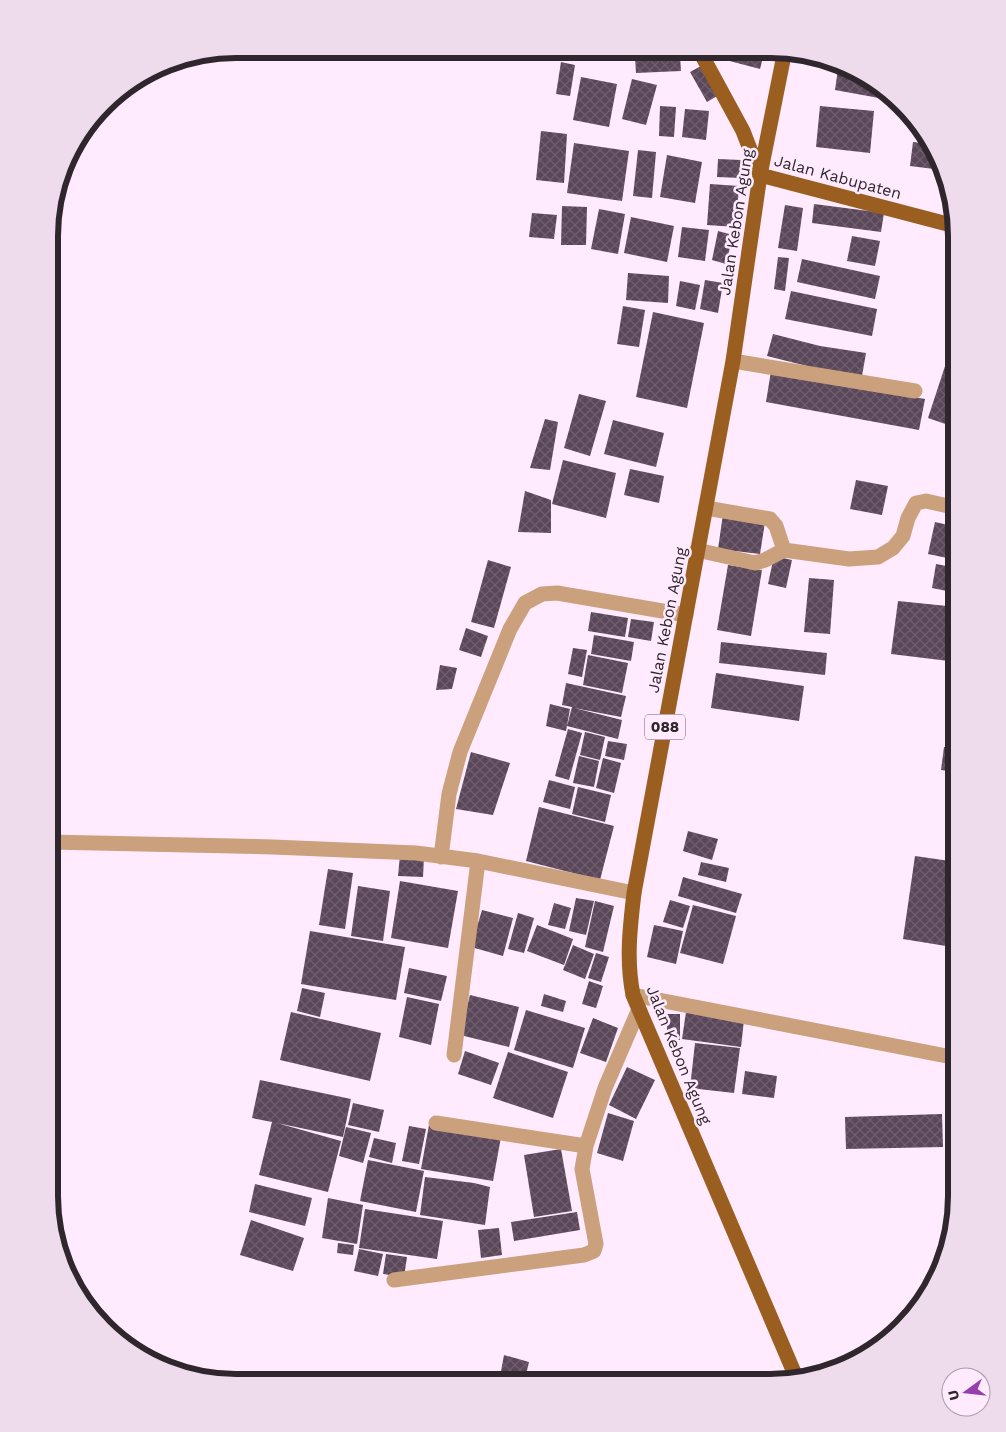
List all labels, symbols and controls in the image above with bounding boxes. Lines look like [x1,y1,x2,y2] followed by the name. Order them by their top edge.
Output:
[715,147,757,297] street label: Jalan Kebon Agung
[772,151,904,203] street label: Jalan Kabupaten
[644,545,691,694] street label: Jalan Kebon Agung
[645,714,685,740] road number: 088
[642,983,716,1128] street label: Jalan Kebon Agung
[941,1367,991,1417] north arrow
[944,1388,962,1402] text: U

